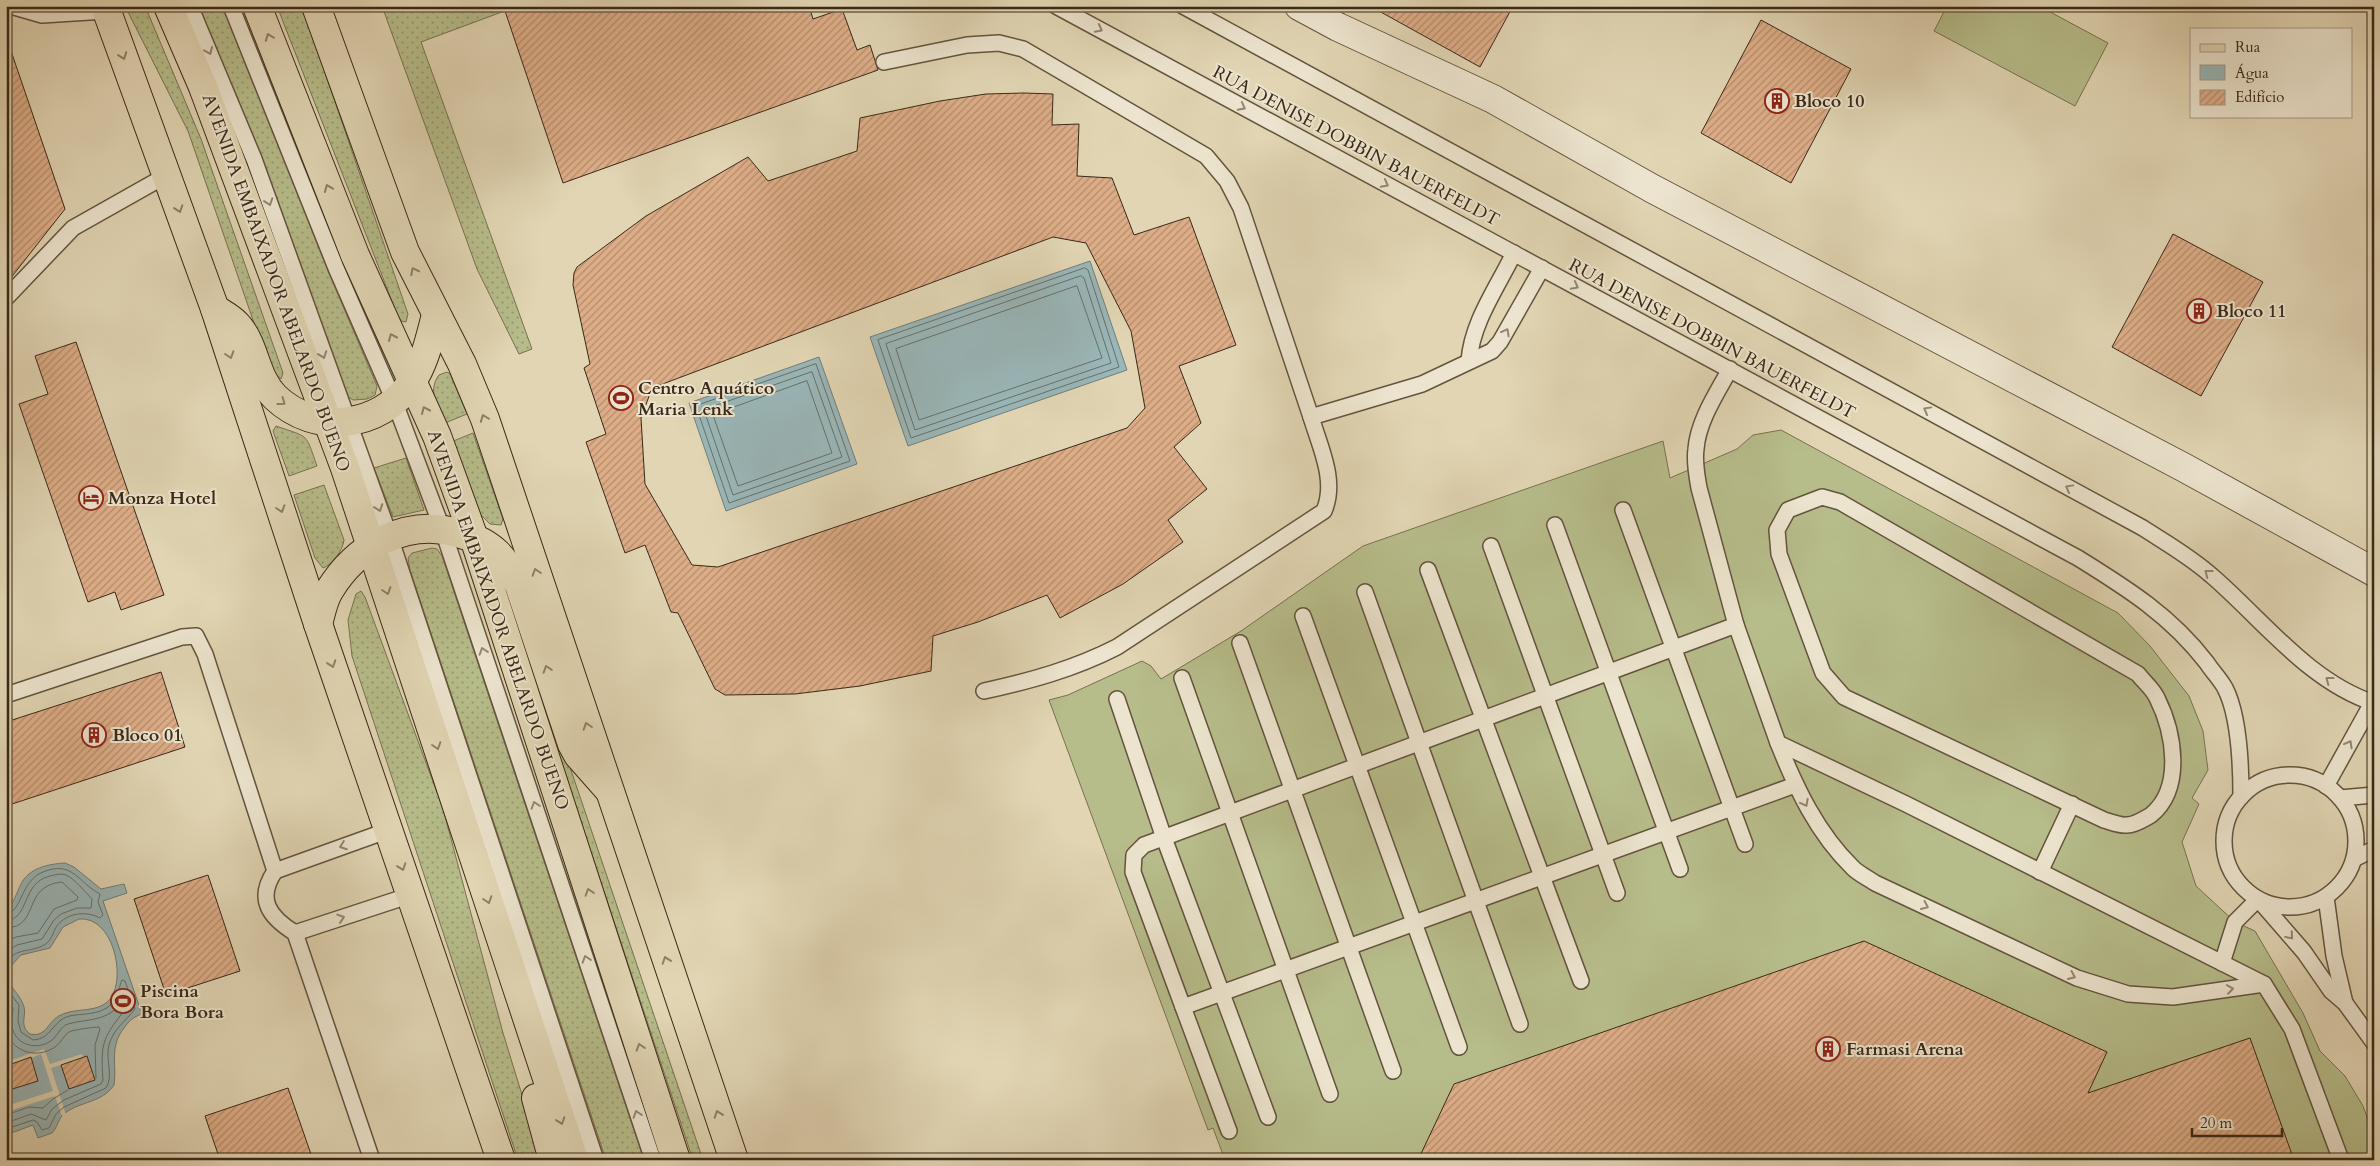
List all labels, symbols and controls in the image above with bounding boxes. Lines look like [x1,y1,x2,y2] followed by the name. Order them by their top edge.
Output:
[1094,23,1103,33] one-way arrow
[2190,28,2352,118] legend
[265,33,275,42] one-way arrow
[2235,37,2261,57] text: Rua
[203,46,214,55] one-way arrow
[117,51,127,60] one-way arrow
[1208,60,1504,232] street label: RUA DENISE DOBBIN BAUERFELDT
[2235,63,2269,83] text: Água
[2235,87,2284,107] text: Edifício
[1764,88,1790,114] building icon: Bloco 10
[1794,89,1864,114] place label: Bloco 10
[196,90,356,476] street label: AVENIDA EMBAIXADOR ABELARDO BUENO
[1237,100,1246,110] one-way arrow
[1380,178,1389,188] one-way arrow
[324,184,334,193] one-way arrow
[263,198,273,206] one-way arrow
[173,204,183,212] one-way arrow
[1564,253,1860,425] street label: RUA DENISE DOBBIN BAUERFELDT
[410,267,420,276] one-way arrow
[1569,280,1578,290] one-way arrow
[2186,298,2212,324] building icon: Bloco 11
[2216,299,2286,324] place label: Bloco 11
[1499,328,1509,337] one-way arrow
[388,333,399,342] one-way arrow
[224,350,234,359] one-way arrow
[317,351,327,359] one-way arrow
[638,376,774,422] place label: Centro Aquático Maria Lenk
[608,385,634,411] sports icon: Centro Aquático Maria Lenk
[276,396,286,405] one-way arrow
[421,406,431,415] one-way arrow
[1923,406,1932,416] one-way arrow
[480,414,490,422] one-way arrow
[421,426,575,814] street label: AVENIDA EMBAIXADOR ABELARDO BUENO
[2066,484,2075,494] one-way arrow
[78,485,104,511] hotel icon: Monza Hotel
[108,486,216,511] place label: Monza Hotel
[373,503,383,512] one-way arrow
[275,505,285,513] one-way arrow
[532,568,542,576] one-way arrow
[2204,569,2213,578] one-way arrow
[381,586,391,595] one-way arrow
[479,647,489,656] one-way arrow
[326,659,336,667] one-way arrow
[543,666,553,674] one-way arrow
[2325,677,2335,686] one-way arrow
[81,722,107,748] building icon: Bloco 01
[583,722,593,731] one-way arrow
[112,723,182,748] place label: Bloco 01
[432,741,442,749] one-way arrow
[2343,741,2353,750] one-way arrow
[1799,798,1809,807] one-way arrow
[530,802,540,810] one-way arrow
[339,840,348,850] one-way arrow
[396,862,406,871] one-way arrow
[585,889,595,897] one-way arrow
[482,895,492,904] one-way arrow
[1919,900,1928,910] one-way arrow
[336,914,345,924] one-way arrow
[2284,930,2293,939] one-way arrow
[582,956,592,964] one-way arrow
[662,956,672,964] one-way arrow
[2067,969,2076,980] one-way arrow
[140,979,224,1025] place label: Piscina Bora Bora
[2226,984,2235,994] one-way arrow
[110,988,136,1014] sports icon: Piscina Bora Bora
[1815,1036,1841,1062] building icon: Farmasi Arena
[1846,1037,1964,1062] place label: Farmasi Arena
[635,1043,645,1052] one-way arrow
[2192,1106,2282,1138] scale bar
[633,1110,643,1118] one-way arrow
[714,1110,724,1118] one-way arrow
[2200,1113,2232,1133] text: 20 m
[555,1116,565,1125] one-way arrow

